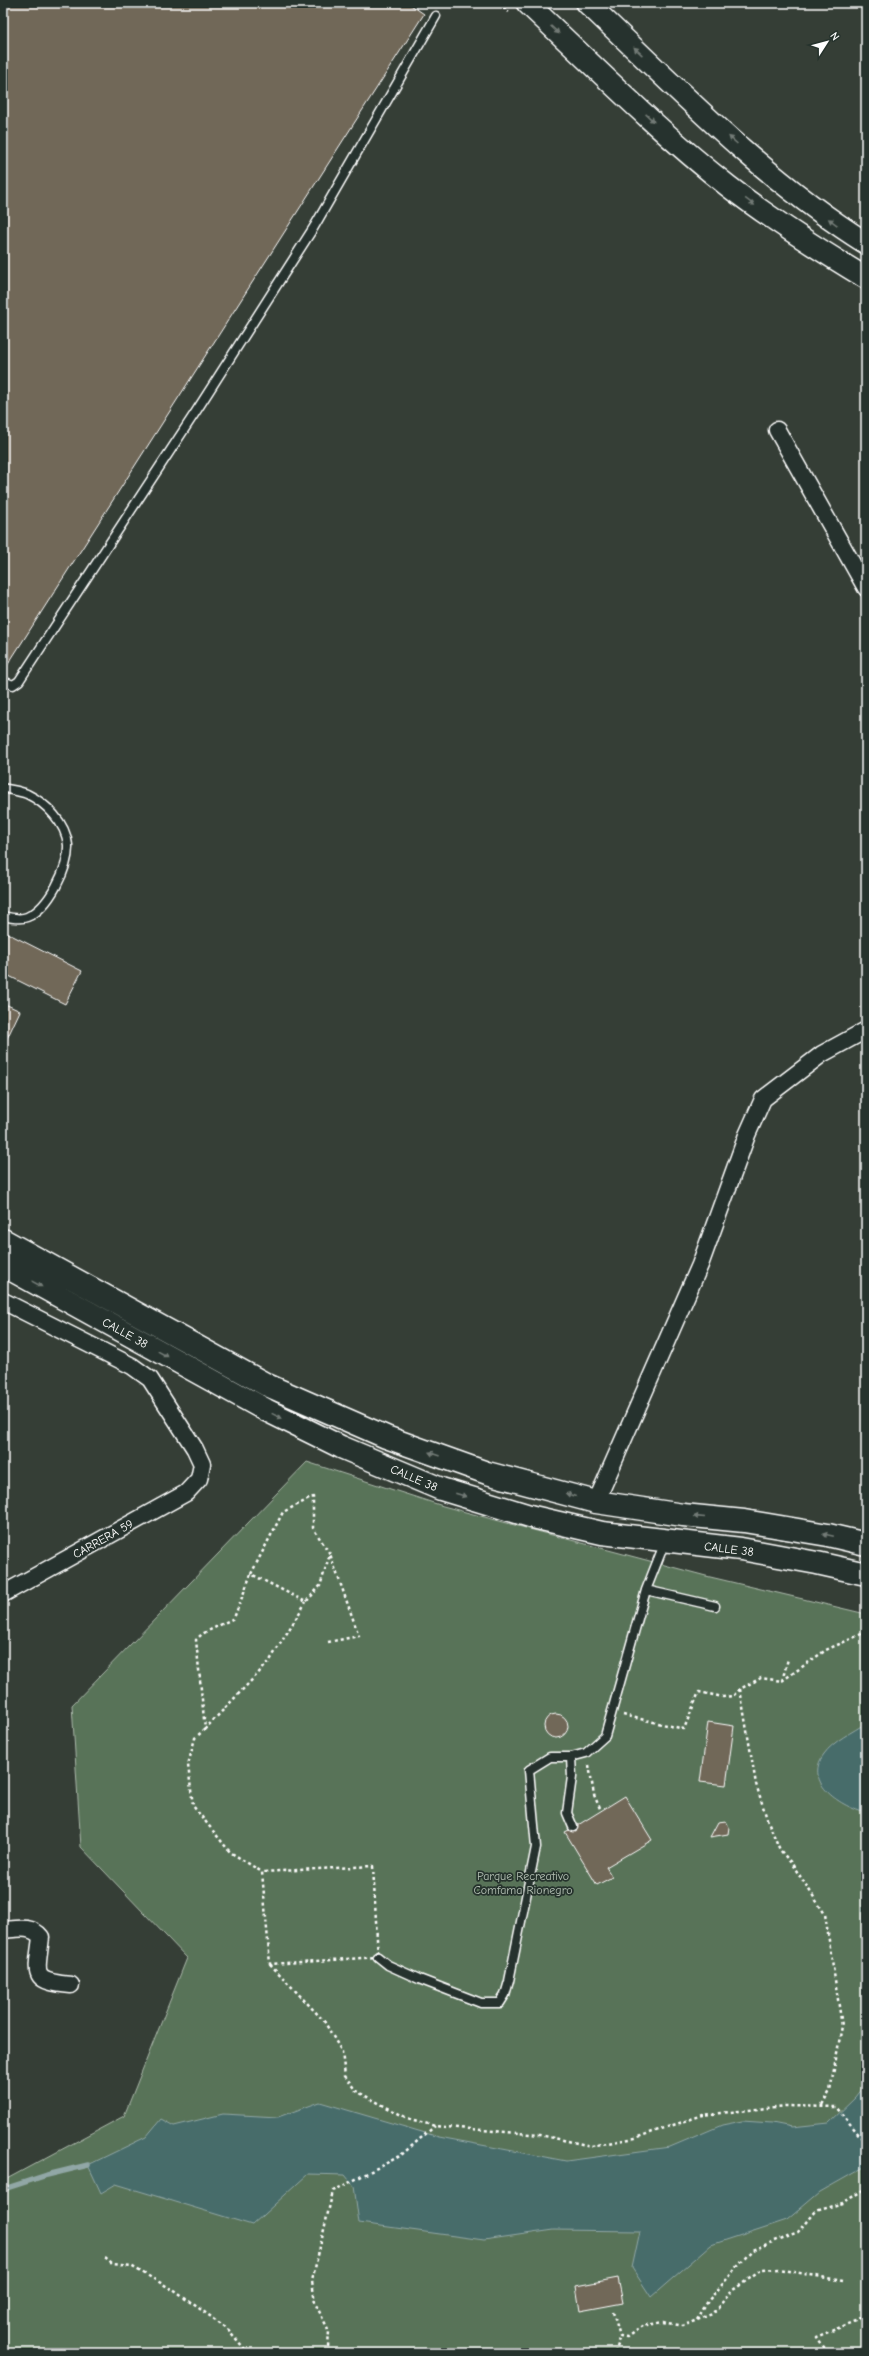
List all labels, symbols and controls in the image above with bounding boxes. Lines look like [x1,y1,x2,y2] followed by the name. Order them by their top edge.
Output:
[807,22,847,62] north arrow
[550,25,560,34] one-way arrow
[827,30,842,43] text: N
[633,46,643,56] one-way arrow
[645,114,655,123] one-way arrow
[728,135,738,144] one-way arrow
[744,197,755,206] one-way arrow
[828,218,839,226] one-way arrow
[31,1280,43,1287] one-way arrow
[100,1315,150,1351] street label: CALLE 38
[157,1351,169,1357] one-way arrow
[272,1412,283,1419] one-way arrow
[427,1450,439,1456] one-way arrow
[388,1462,440,1494] street label: CALLE 38
[455,1492,467,1498] one-way arrow
[565,1492,577,1498] one-way arrow
[693,1513,705,1520] one-way arrow
[70,1517,136,1561] street label: CARRERA 59
[822,1532,834,1538] one-way arrow
[703,1539,755,1559] street label: CALLE 38
[473,1869,573,1897] park label: Parque Recreativo Comfama Rionegro

